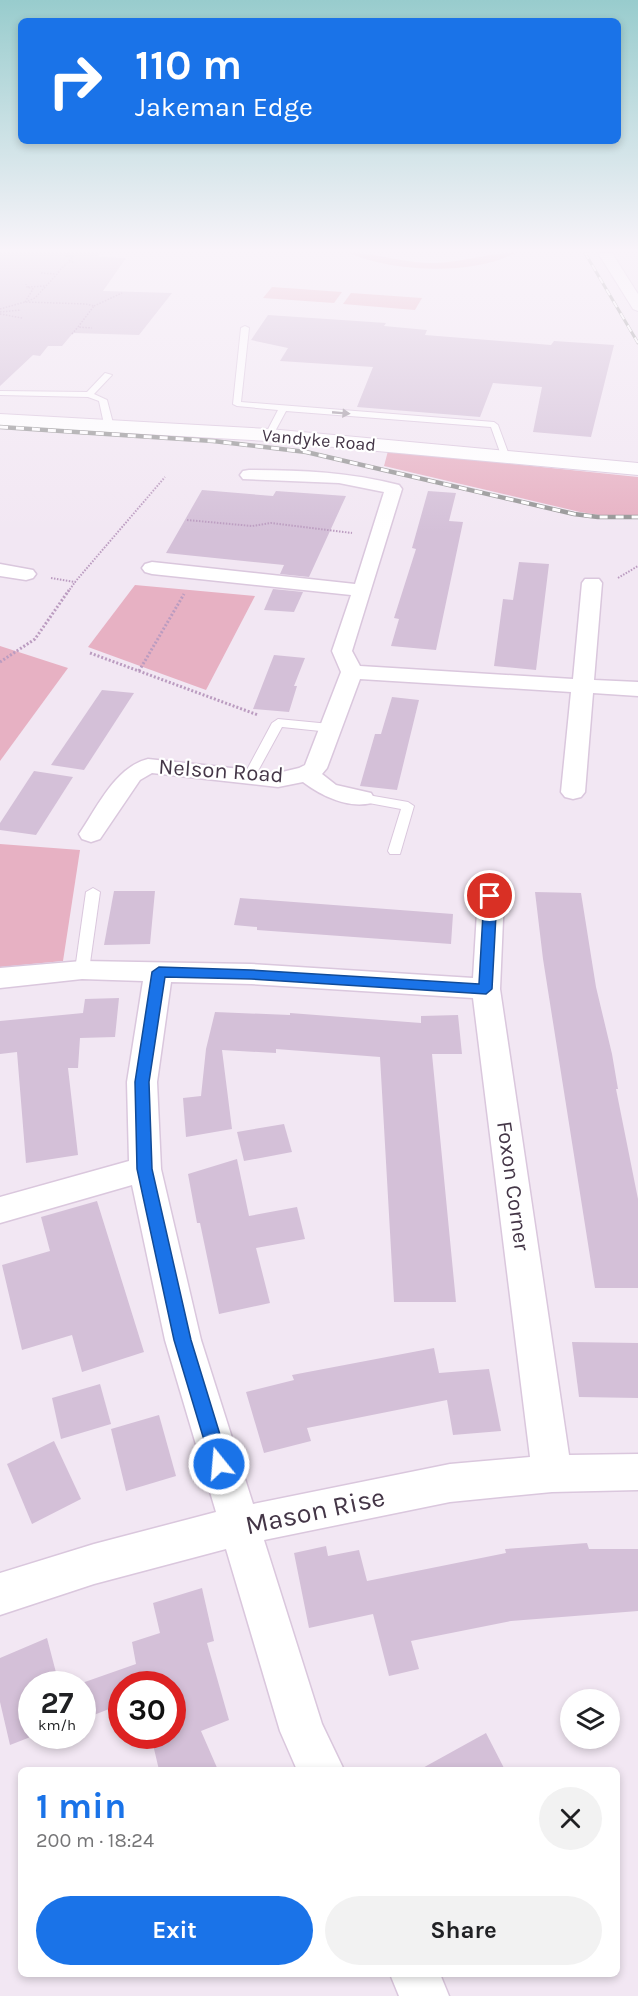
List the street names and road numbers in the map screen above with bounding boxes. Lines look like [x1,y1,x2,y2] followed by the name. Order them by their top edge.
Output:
[261,424,377,456] street label: Vandyke Road
[158,754,284,788] street label: Nelson Road
[491,1119,535,1253] street label: Foxon Corner
[242,1481,388,1541] street label: Mason Rise

